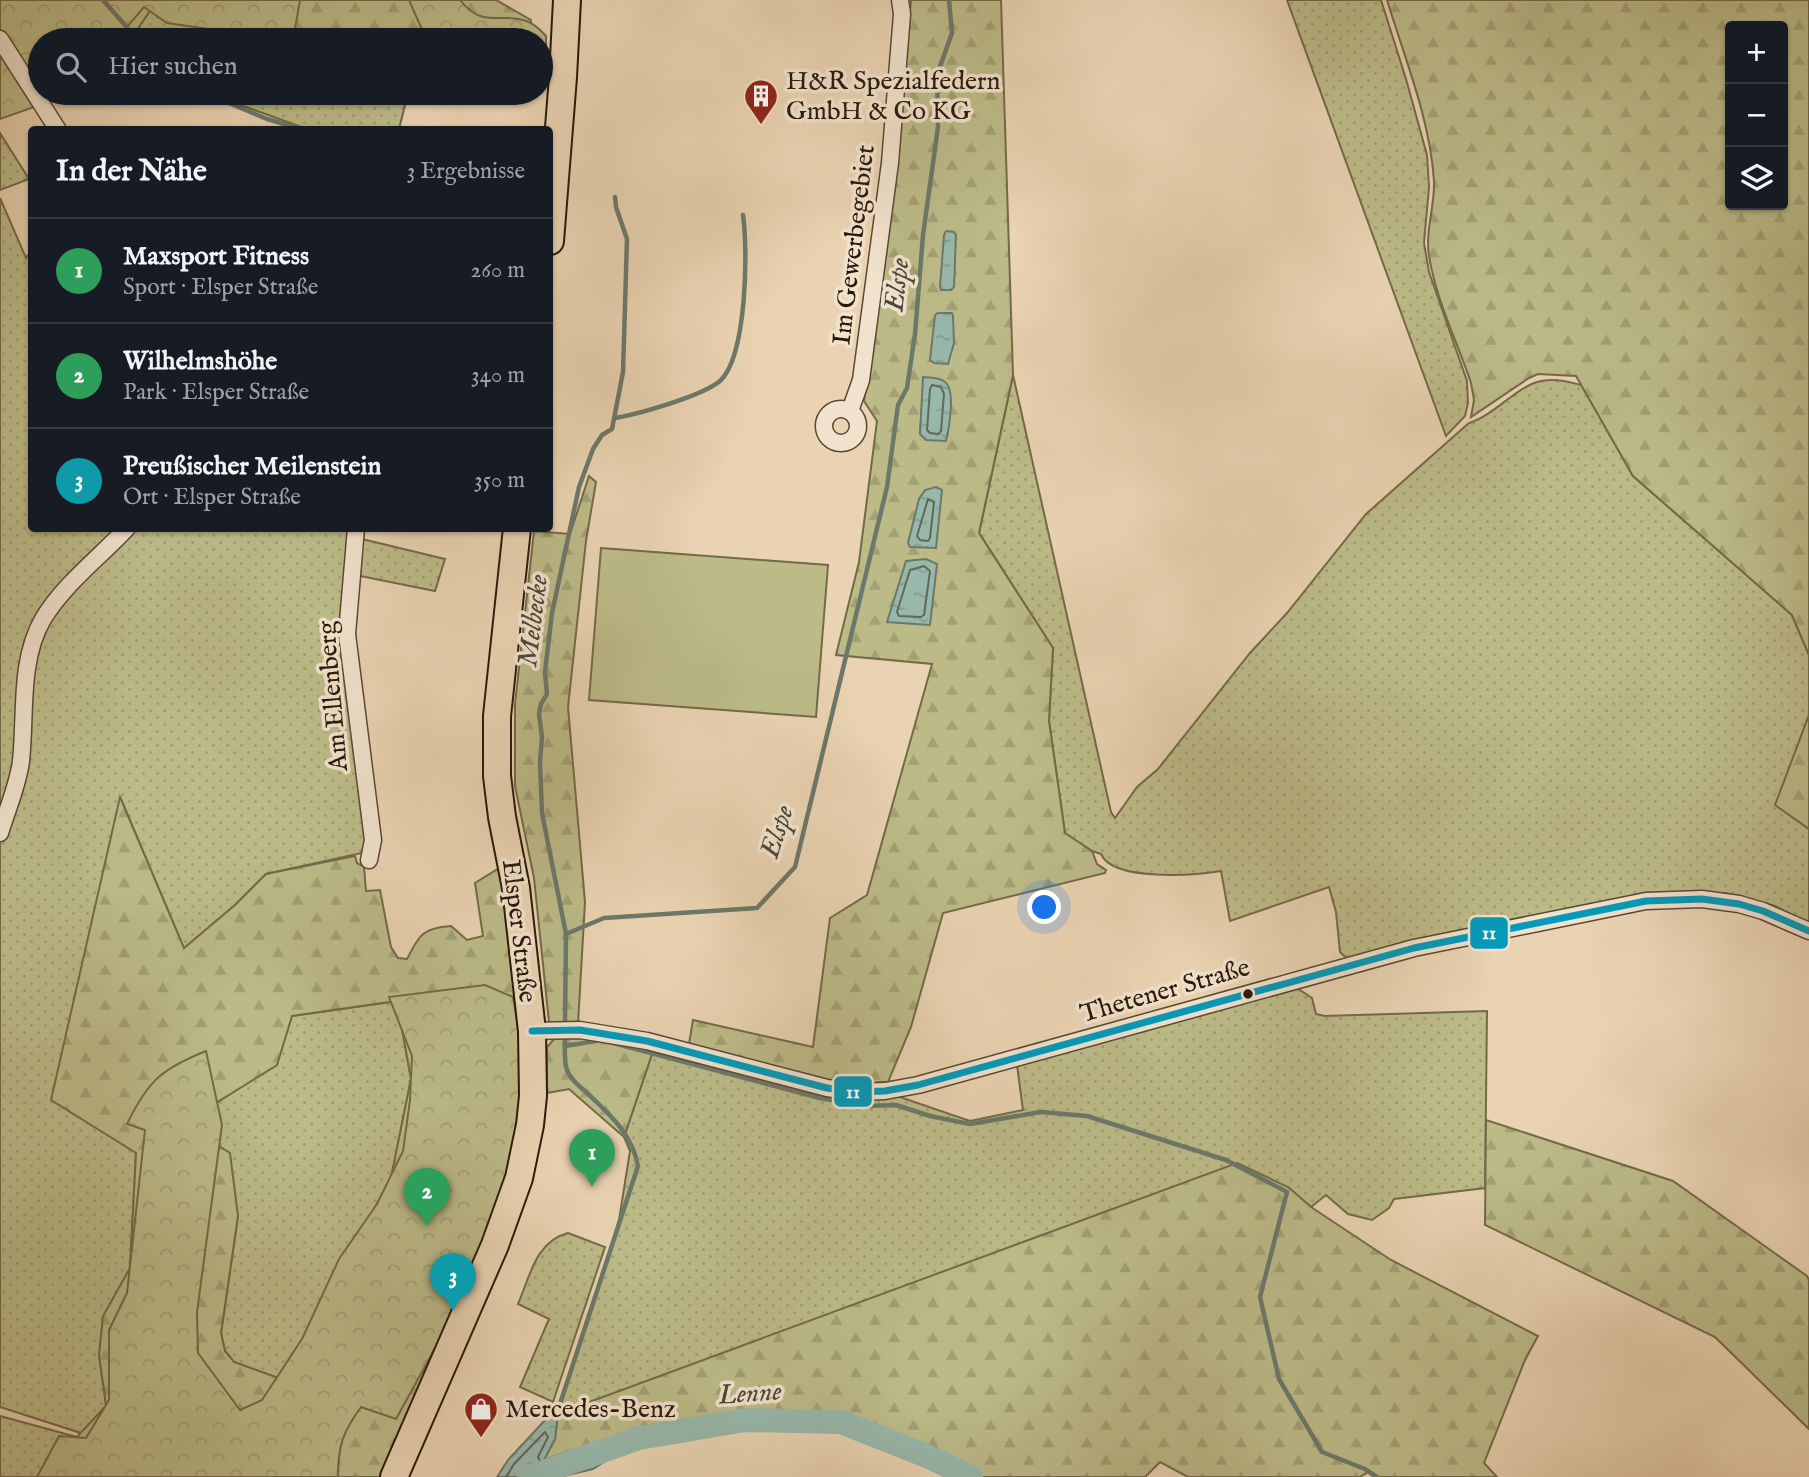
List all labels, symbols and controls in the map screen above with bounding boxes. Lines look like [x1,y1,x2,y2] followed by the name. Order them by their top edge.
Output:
[1725,21,1788,210] map controls
[1725,21,1788,84] button: +
[28,28,553,105] search box
[52,48,90,86] icon: search
[108,50,238,83] text: Hier suchen
[786,65,1001,128] place label: H&R Spezialfedern GmbH & Co KG
[742,77,780,126] building icon: H&R Spezialfedern GmbH & Co KG
[1725,84,1788,147] button: −
[825,143,883,347] street label: Im Gewerbegebiet
[1725,147,1788,210] button: layers
[56,153,207,191] text: In der Nähe
[407,157,525,186] text: 3 Ergebnisse
[123,240,309,273] text: Maxsport Fitness
[75,256,83,285] text: 1
[470,256,525,285] text: 260 m
[877,256,919,315] water label: Elspe
[123,273,318,302] text: Sport · Elsper Straße
[123,345,277,378] text: Wilhelmshöhe
[74,361,84,390] text: 2
[471,361,525,390] text: 340 m
[123,378,309,407] text: Park · Elsper Straße
[123,450,381,483] text: Preußischer Meilenstein
[75,466,83,495] text: 3
[474,466,525,495] text: 350 m
[123,483,301,512] text: Ort · Elsper Straße
[511,572,557,669] water label: Melbecke
[310,619,356,773] street label: Am Ellenberg
[753,800,803,864] water label: Elspe
[494,858,544,1004] street label: Elsper Straße
[1027,890,1061,924] your location
[1469,916,1509,950] line badge: 11
[1482,922,1496,946] text: 11
[1076,951,1254,1031] street label: Thetener Straße
[1241,987,1255,1001] unlabelled marker
[833,1075,873,1108] line badge: 11
[846,1081,860,1105] text: 11
[569,1129,615,1187] pin: 1
[404,1168,450,1226] pin: 2
[430,1253,476,1311] pin: 3
[716,1374,783,1414] water label: Lenne
[462,1390,500,1439] shop icon: Mercedes-Benz
[505,1393,676,1426] place label: Mercedes-Benz

